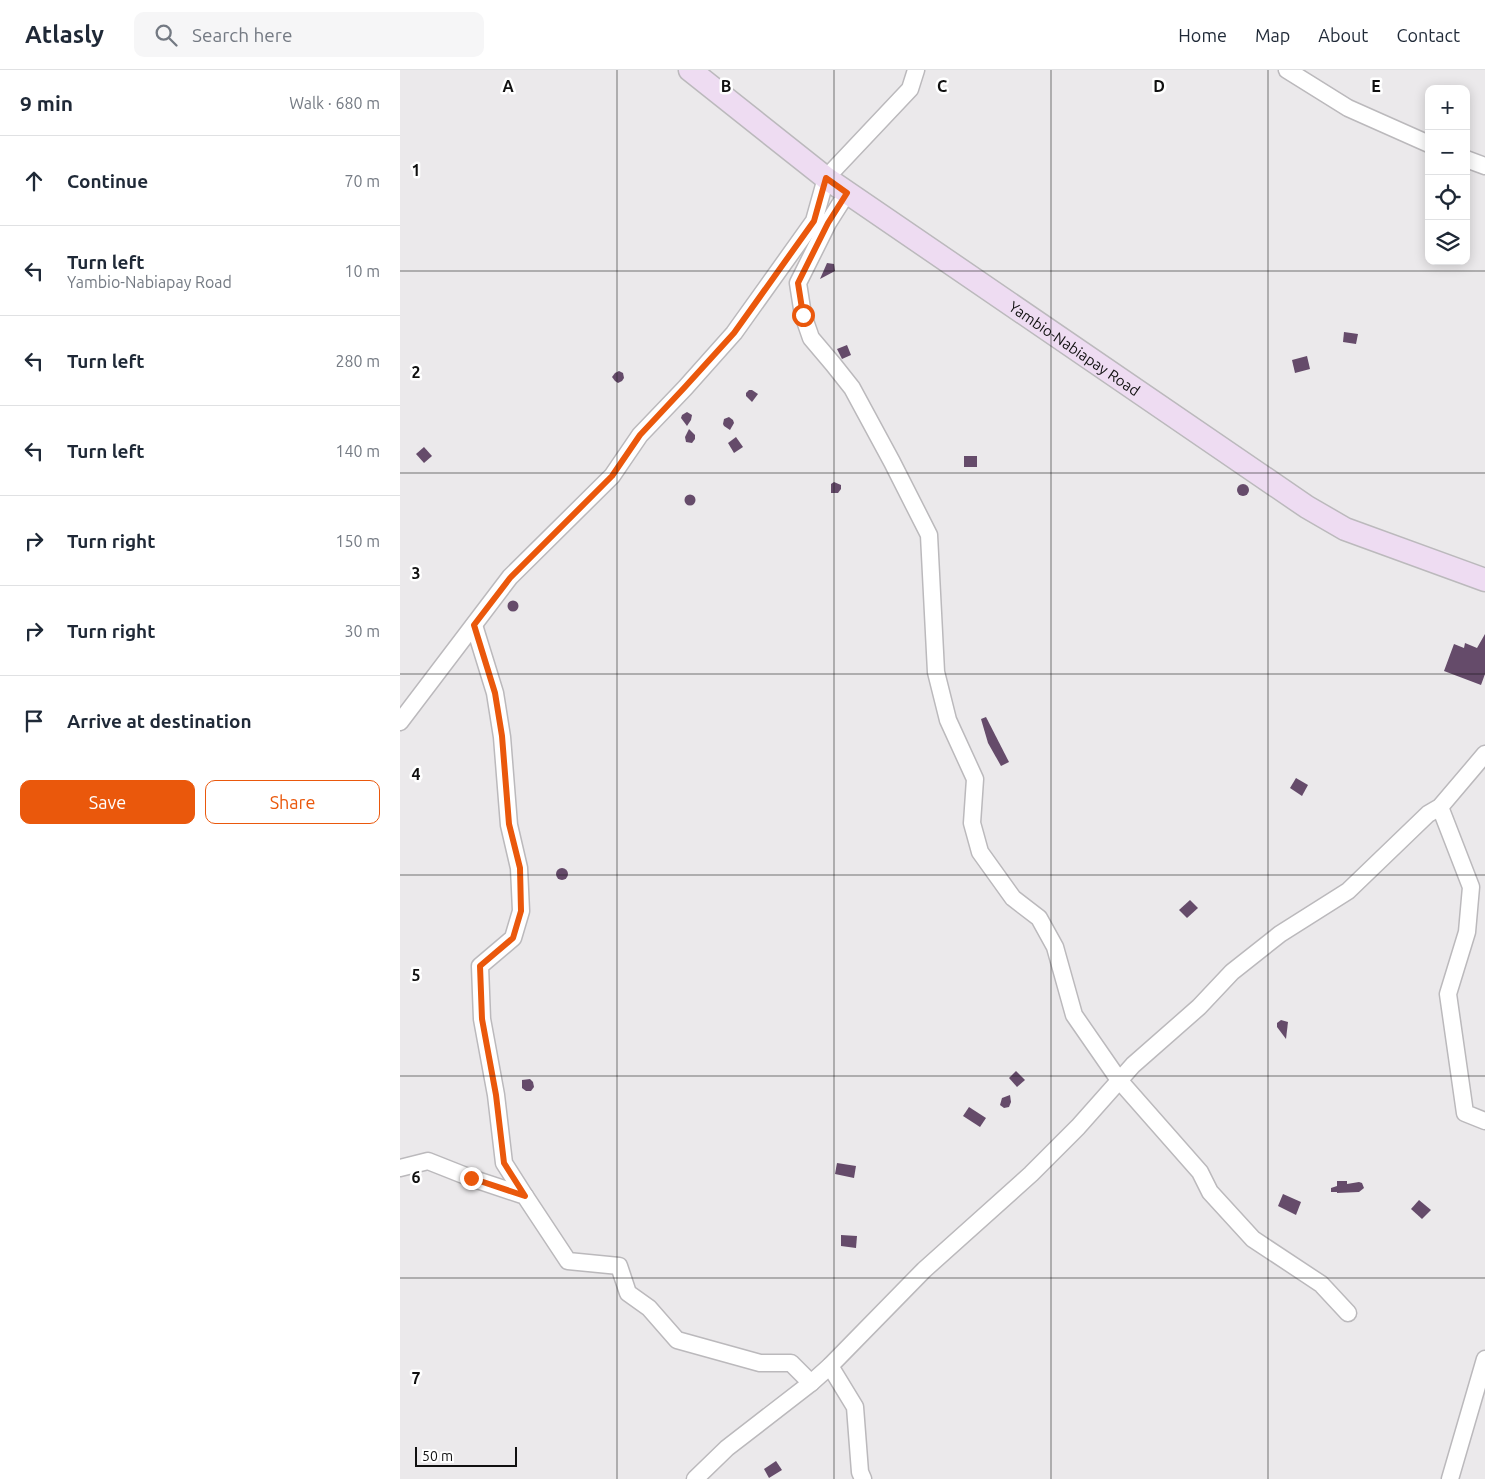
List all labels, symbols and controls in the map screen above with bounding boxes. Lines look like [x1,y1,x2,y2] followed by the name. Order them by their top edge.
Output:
[134,12,484,57] search box
[25,21,104,48] text: Atlasly
[152,21,180,49] icon: search
[192,24,292,46] text: Search here
[1178,25,1227,45] text: Home
[1255,25,1290,45] text: Map
[1318,25,1368,45] text: About
[1396,25,1460,45] text: Contact
[502,77,514,95] text: A
[721,77,731,95] text: B
[937,77,947,95] text: C
[1153,77,1165,95] text: D
[1371,77,1381,95] text: E
[1425,85,1470,265] map controls
[1425,85,1470,130] button: +
[20,91,73,115] text: 9 min
[289,94,380,112] text: Walk · 680 m
[1425,130,1470,175] button: −
[411,161,421,179] text: 1
[20,167,48,195] icon: ahead
[67,170,148,192] text: Continue
[344,172,380,190] text: 70 m
[1425,175,1470,220] button: locate
[1425,220,1470,265] button: layers
[67,251,145,273] text: Turn left
[20,257,48,285] icon: left
[344,262,380,280] text: 10 m
[67,273,232,291] text: Yambio-Nabiapay Road
[1006,297,1143,399] street label: Yambio-Nabiapay Road
[792,304,815,327] route start
[20,347,48,375] icon: left
[67,350,145,372] text: Turn left
[335,352,380,370] text: 280 m
[411,363,421,381] text: 2
[20,437,48,465] icon: left
[67,440,145,462] text: Turn left
[335,442,380,460] text: 140 m
[20,527,48,555] icon: right
[67,530,155,552] text: Turn right
[335,532,380,550] text: 150 m
[411,564,421,582] text: 3
[20,617,48,645] icon: right
[67,620,155,642] text: Turn right
[344,622,380,640] text: 30 m
[20,707,48,735] icon: arrive
[67,710,252,732] text: Arrive at destination
[411,765,421,783] text: 4
[20,780,195,824] button: Save
[205,780,380,824] button: Share
[411,966,421,984] text: 5
[460,1167,483,1190] route end
[411,1168,421,1186] text: 6
[411,1369,421,1387] text: 7
[415,1444,518,1467] scale bar
[422,1448,453,1464] text: 50 m

